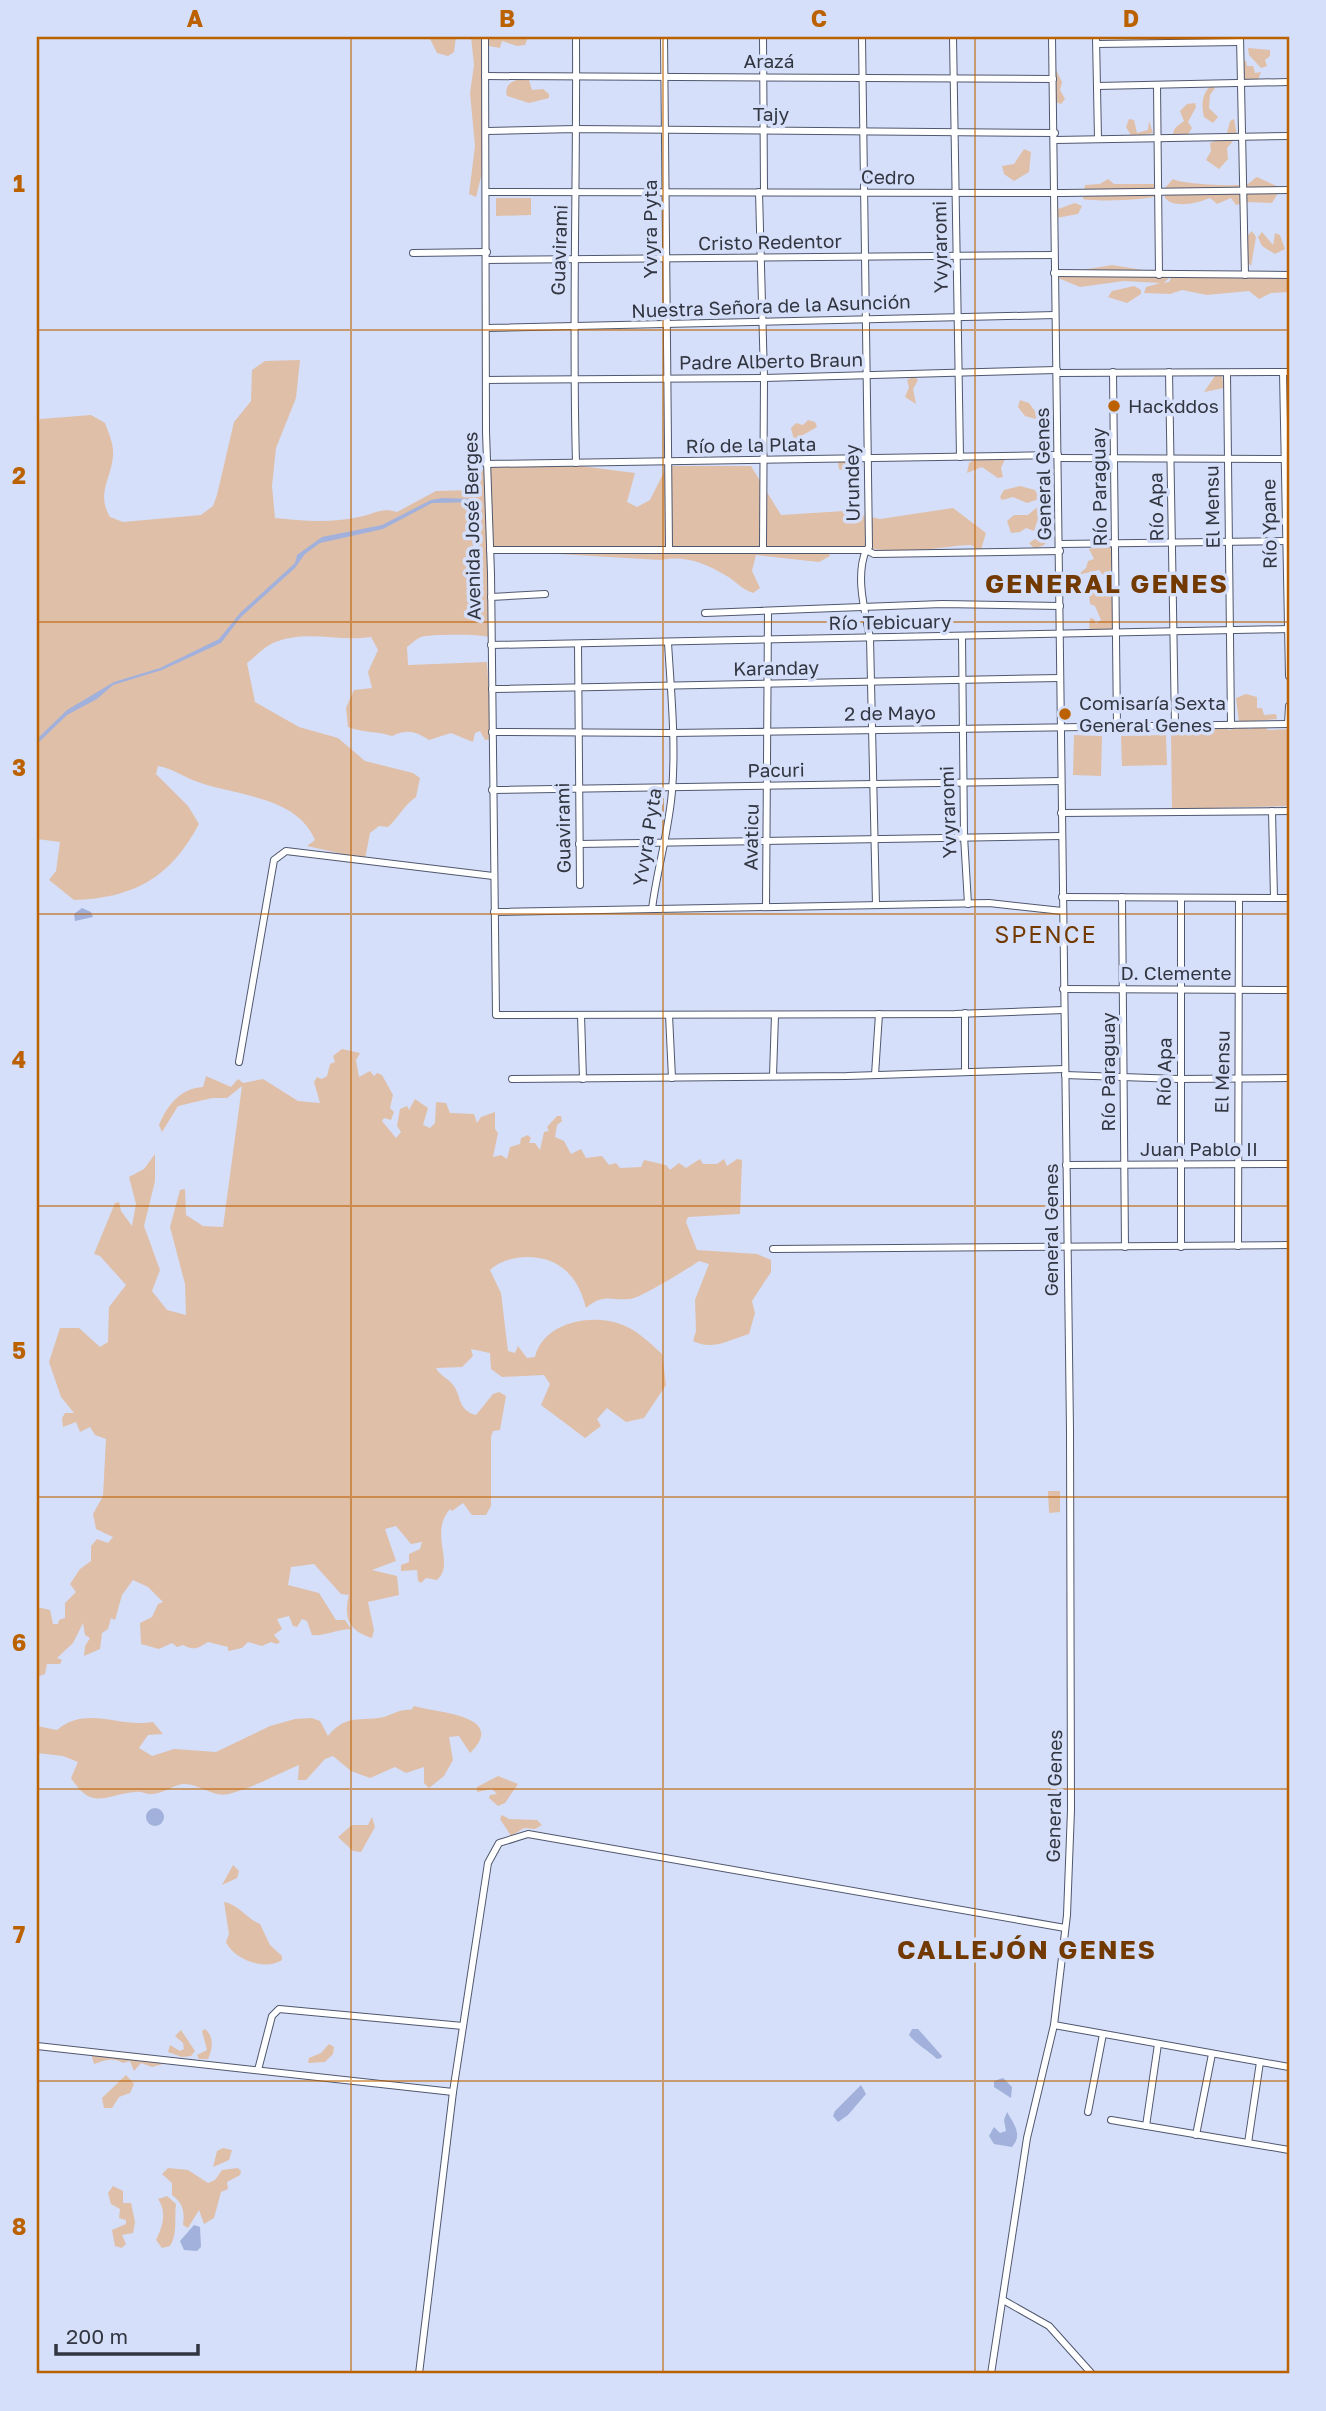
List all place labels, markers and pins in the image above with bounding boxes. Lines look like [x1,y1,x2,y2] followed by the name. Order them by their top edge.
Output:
[1128,394,1219,417] place label: Hackddos
[1106,398,1122,414] marker: Hackddos
[1079,691,1226,736] place label: Comisaría Sexta General Genes
[1057,706,1073,722] marker: Comisaría Sexta General Genes

